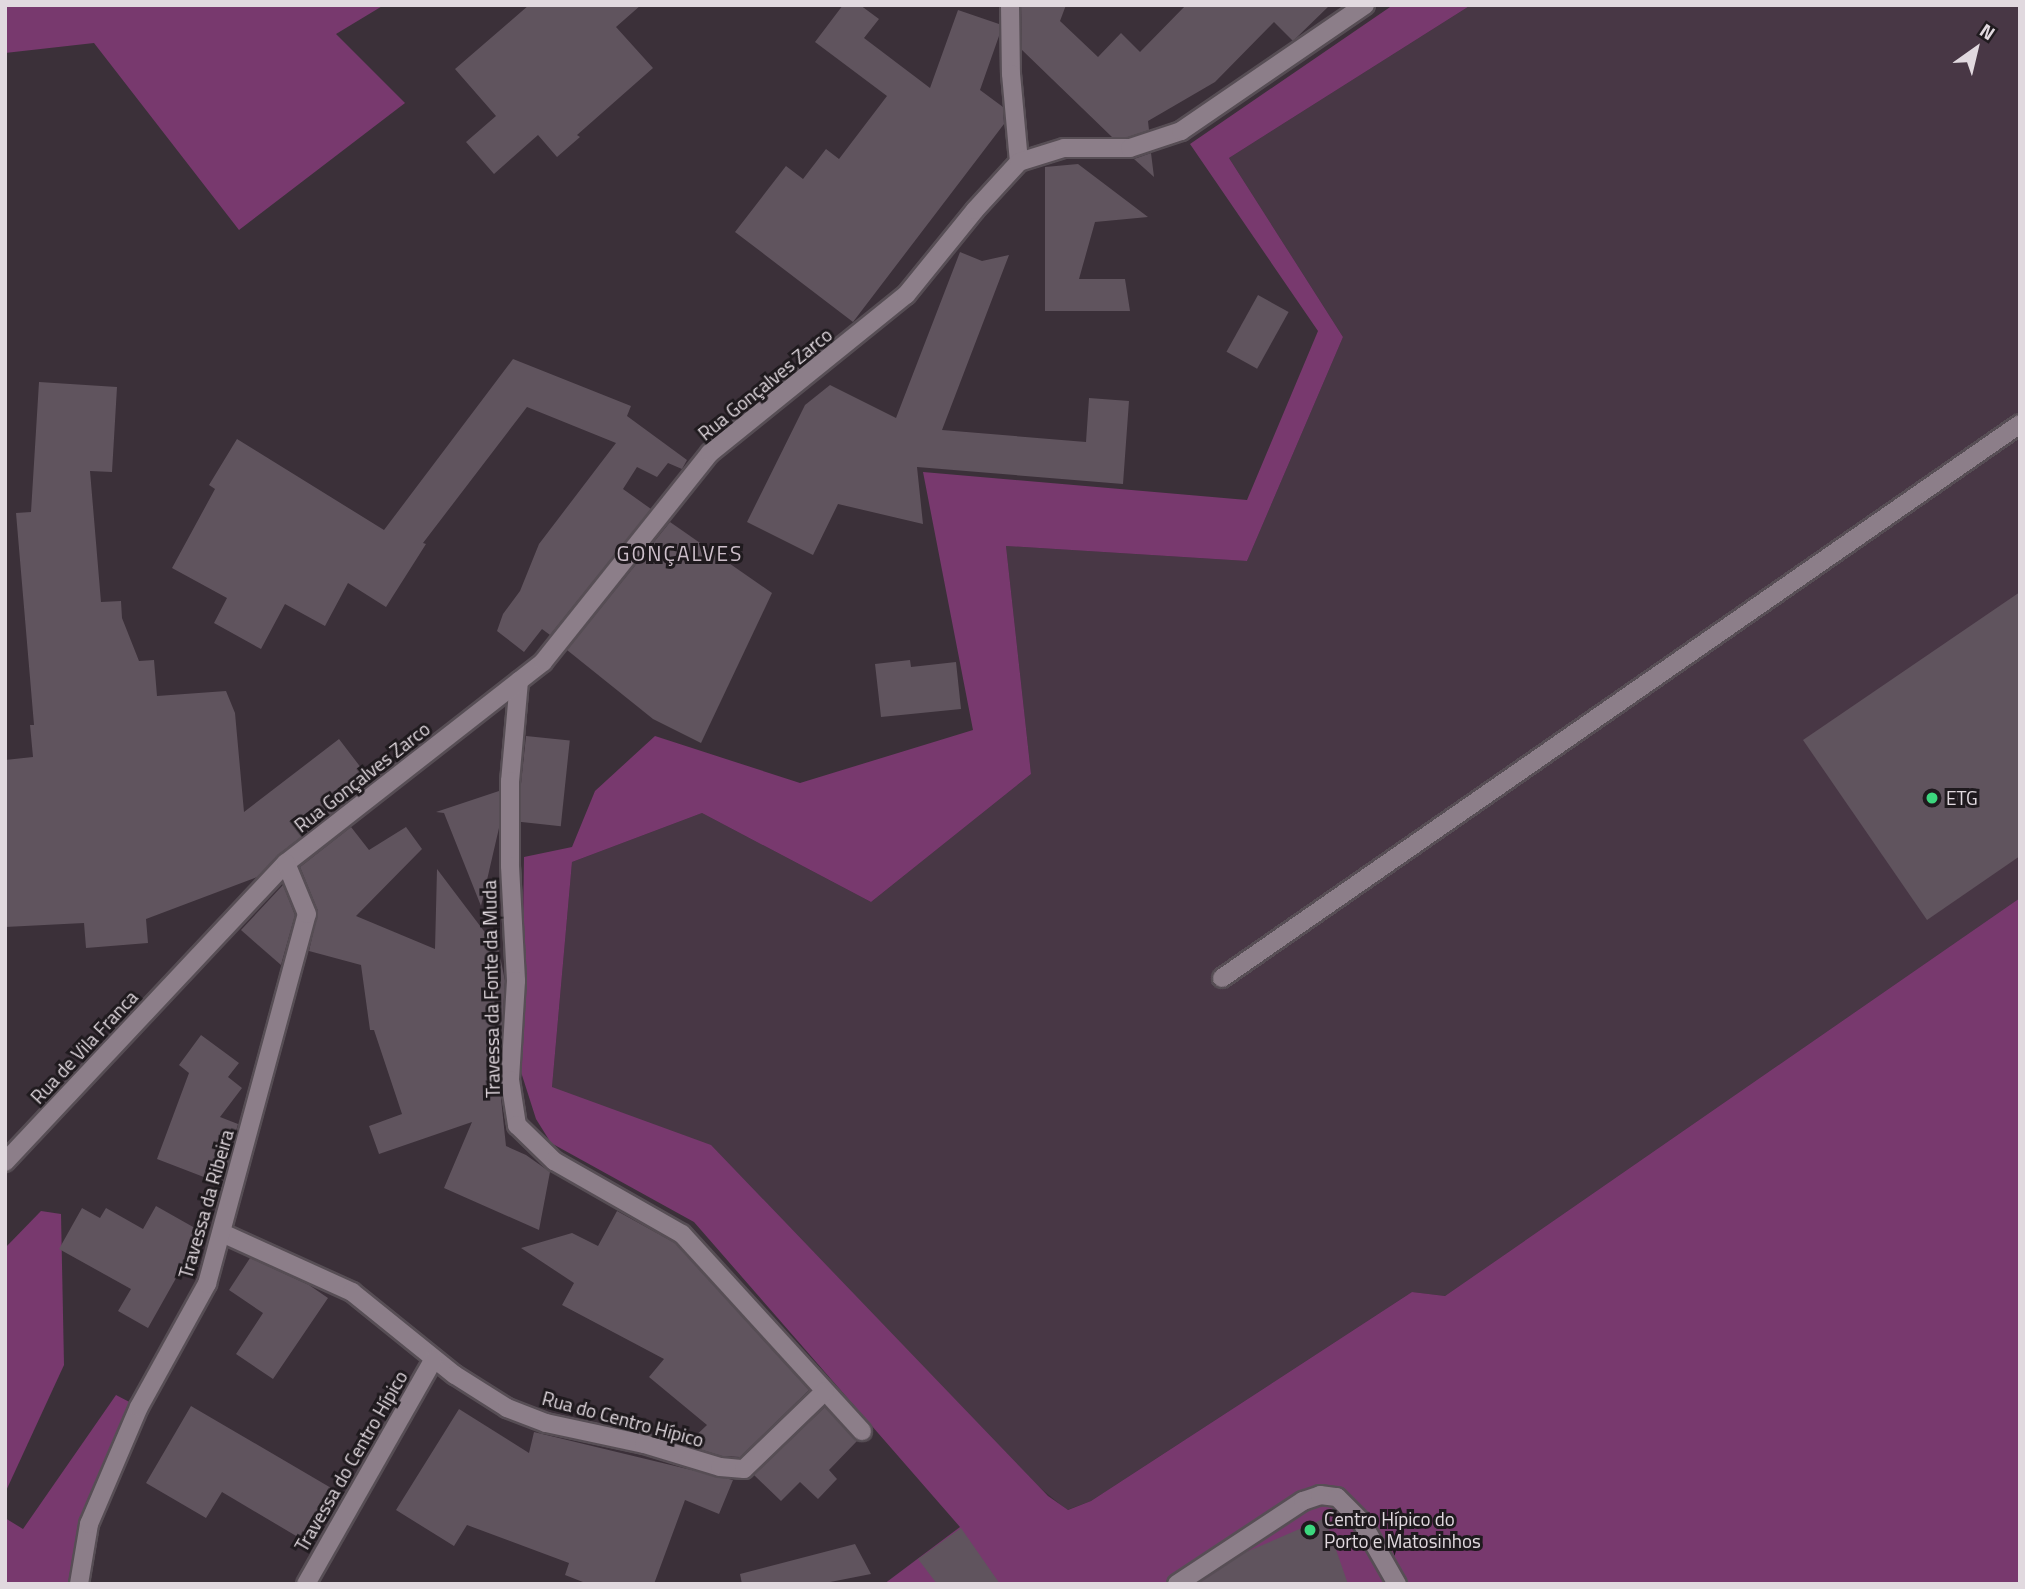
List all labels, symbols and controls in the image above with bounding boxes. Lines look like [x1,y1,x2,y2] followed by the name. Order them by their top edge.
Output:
[1941,14,2011,84] north arrow
[1974,15,2002,47] text: N
[694,323,836,445] street label: Rua Gonçalves Zarco
[618,540,742,566] district label: GONÇALVES
[290,717,434,837] street label: Rua Gonçalves Zarco
[1946,787,1978,809] place label: ETG
[1924,790,1940,806] marker: ETG
[478,880,504,1098] street label: Travessa da Fonte da Muda
[26,986,142,1108] street label: Rua de Vila Franca
[174,1127,238,1281] street label: Travessa da Ribeira
[290,1367,412,1555] street label: Travessa do Centro Hípico
[540,1386,706,1452] street label: Rua do Centro Hípico
[1324,1508,1481,1552] place label: Centro Hípico do Porto e Matosinhos
[1302,1522,1318,1538] marker: Centro Hípico do Porto e Matosinhos

